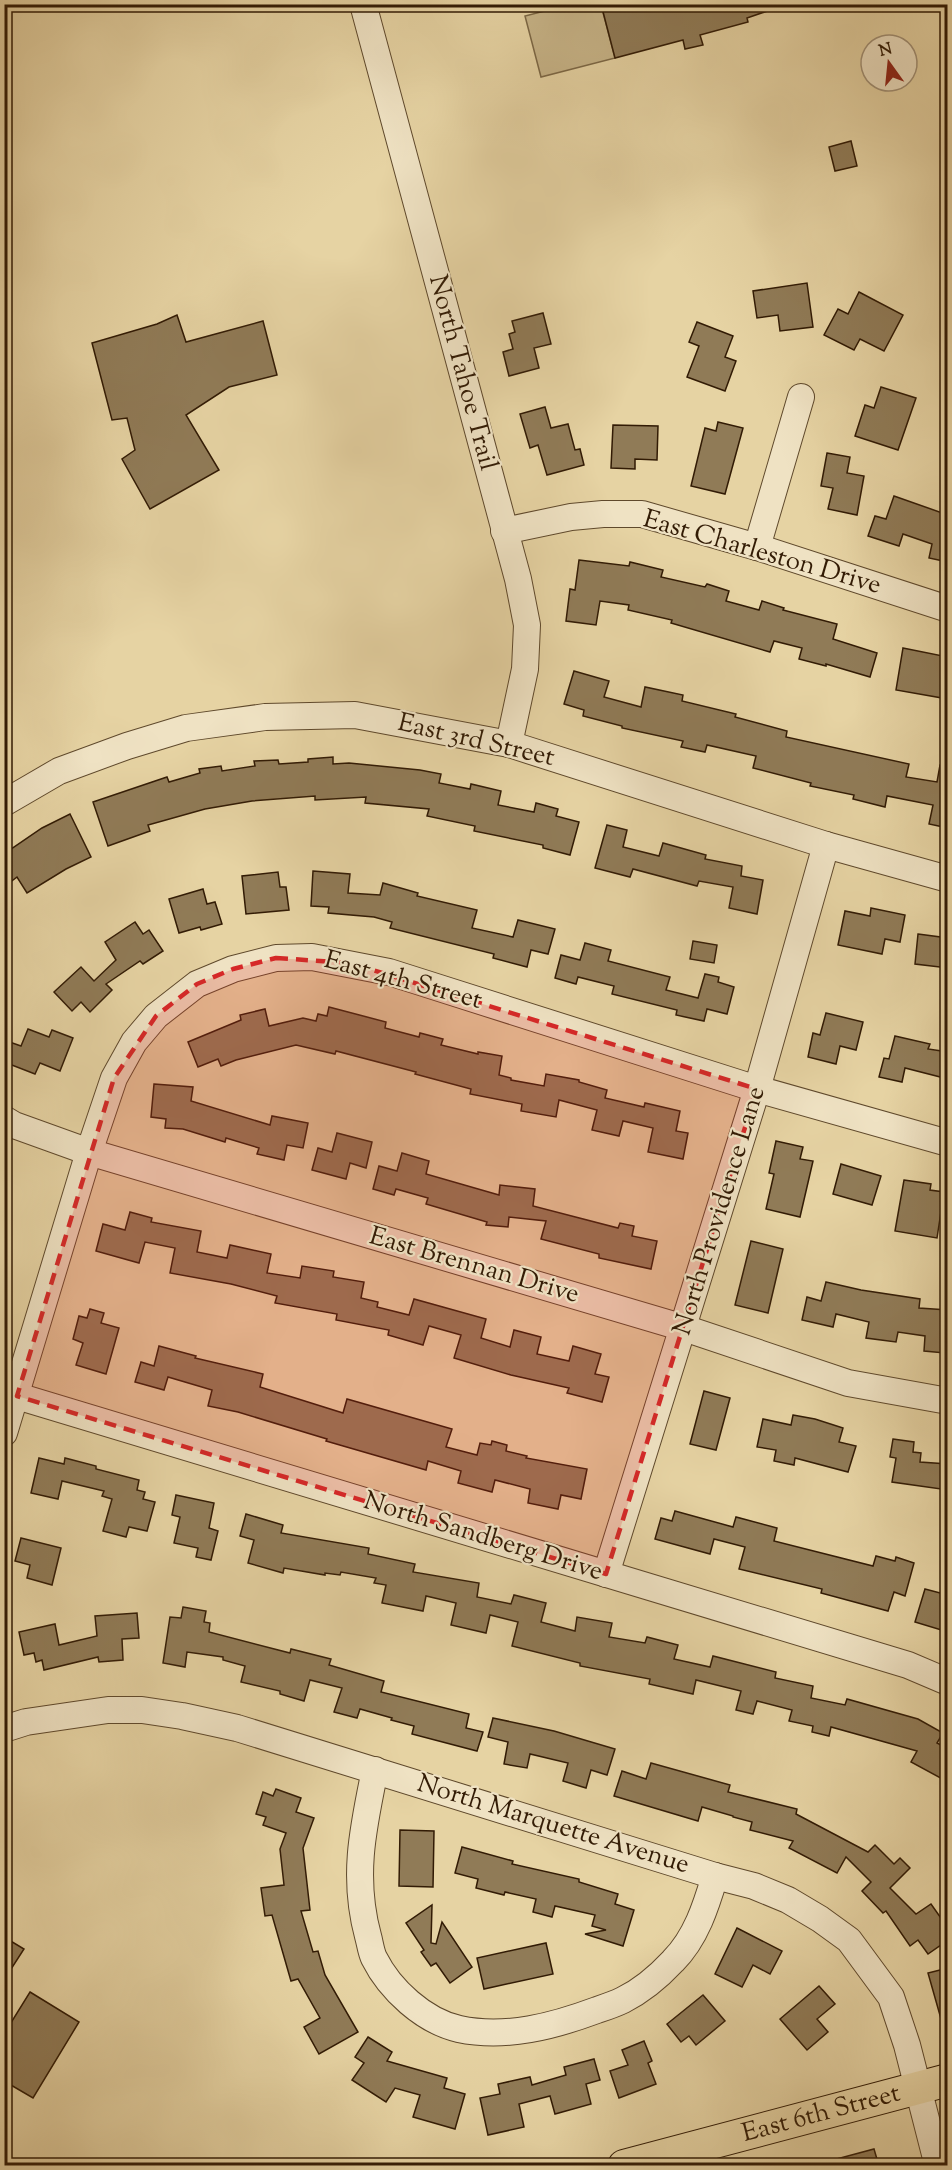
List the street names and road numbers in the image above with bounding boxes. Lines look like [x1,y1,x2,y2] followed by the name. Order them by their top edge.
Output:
[418,271,506,475] street label: North Tahoe Trail
[639,501,885,605] street label: East Charleston Drive
[394,705,558,777] street label: East 3rd Street
[320,942,486,1020] street label: East 4th Street
[665,1082,775,1340] street label: North Providence Lane
[365,1218,583,1314] street label: East Brennan Drive
[359,1483,607,1591] street label: North Sandberg Drive
[412,1766,694,1884] street label: North Marquette Avenue
[738,2075,904,2152] street label: East 6th Street

